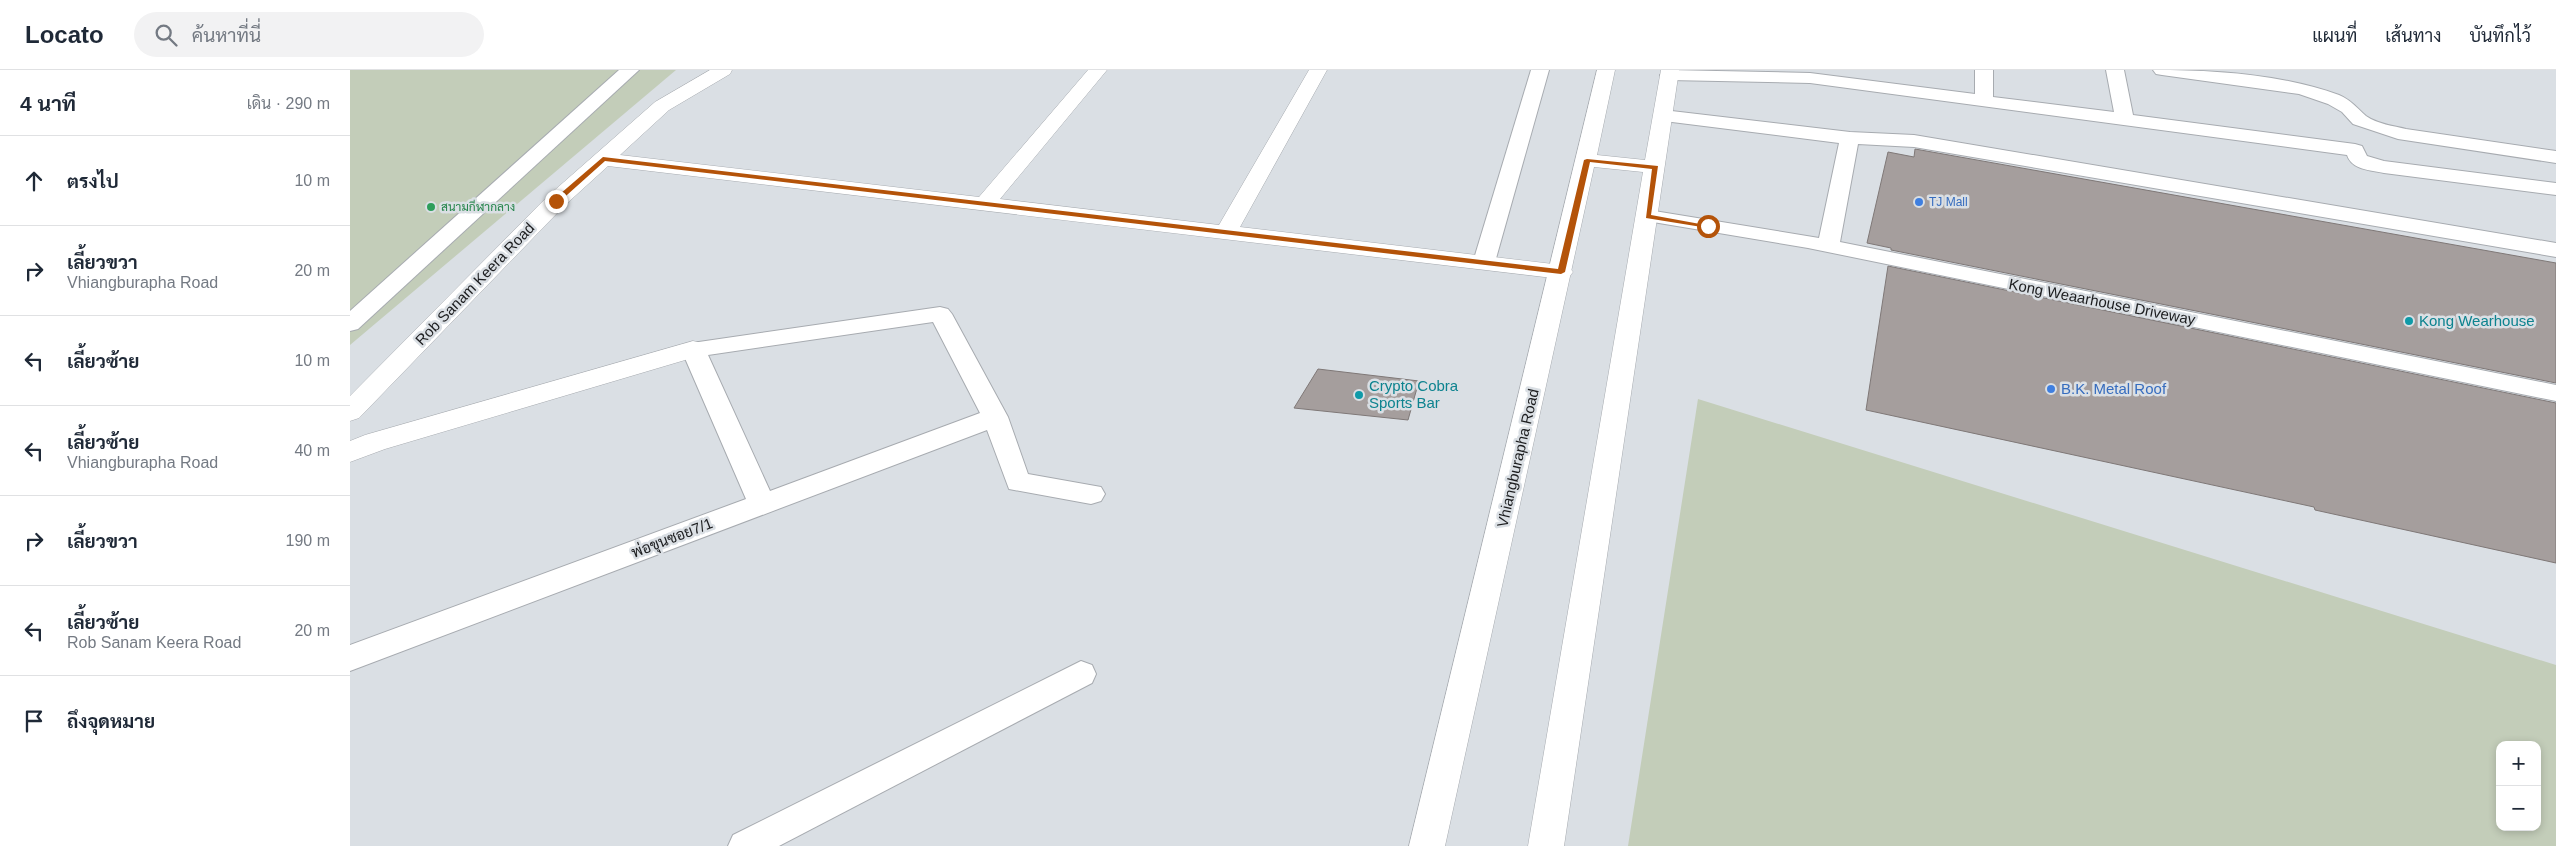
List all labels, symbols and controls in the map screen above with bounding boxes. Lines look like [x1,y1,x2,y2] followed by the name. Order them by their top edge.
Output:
[134,12,484,57] search box
[25,21,104,48] text: Locato
[152,21,180,49] icon: search
[192,25,261,46] text: ค้นหาที่นี่
[2312,26,2357,46] text: แผนที่
[2385,26,2441,46] text: เส้นทาง
[2469,26,2531,46] text: บันทึกไว้
[20,92,76,115] text: 4 นาที
[247,95,330,112] text: เดิน · 290 m
[20,167,48,195] icon: ahead
[67,171,119,192] text: ตรงไป
[294,172,330,189] text: 10 m
[545,190,568,213] route end
[1929,195,1968,209] place label: TJ Mall
[1913,196,1925,208] marker: TJ Mall
[441,199,515,214] place label: สนามกีฬากลาง
[425,201,437,213] marker: สนามกีฬากลาง
[1697,215,1720,238] route start
[412,219,538,348] street label: Rob Sanam Keera Road
[67,252,138,273] text: เลี้ยวขวา
[20,257,48,285] icon: right
[294,262,330,279] text: 20 m
[67,274,218,291] text: Vhiangburapha Road
[2007,275,2197,328] street label: Kong Weaarhouse Driveway
[2419,312,2535,329] place label: Kong Wearhouse
[2403,315,2415,327] marker: Kong Wearhouse
[20,347,48,375] icon: left
[67,351,139,372] text: เลี้ยวซ้าย
[294,352,330,369] text: 10 m
[1369,377,1459,411] place label: Crypto Cobra Sports Bar
[2061,380,2167,397] place label: B.K. Metal Roof
[2045,383,2057,395] marker: B.K. Metal Roof
[1493,387,1542,529] street label: Vhiangburapha Road
[1353,389,1365,401] marker: Crypto Cobra Sports Bar
[67,432,139,453] text: เลี้ยวซ้าย
[20,437,48,465] icon: left
[294,442,330,459] text: 40 m
[67,454,218,471] text: Vhiangburapha Road
[628,513,716,564] street label: พ่อขุนซอย7/1
[20,527,48,555] icon: right
[67,531,138,552] text: เลี้ยวขวา
[286,532,330,549] text: 190 m
[67,612,139,633] text: เลี้ยวซ้าย
[20,617,48,645] icon: left
[294,622,330,639] text: 20 m
[67,634,241,651] text: Rob Sanam Keera Road
[20,707,48,735] icon: arrive
[67,711,155,732] text: ถึงจุดหมาย
[2496,741,2541,831] map controls
[2496,741,2541,786] button: +
[2496,786,2541,831] button: −

